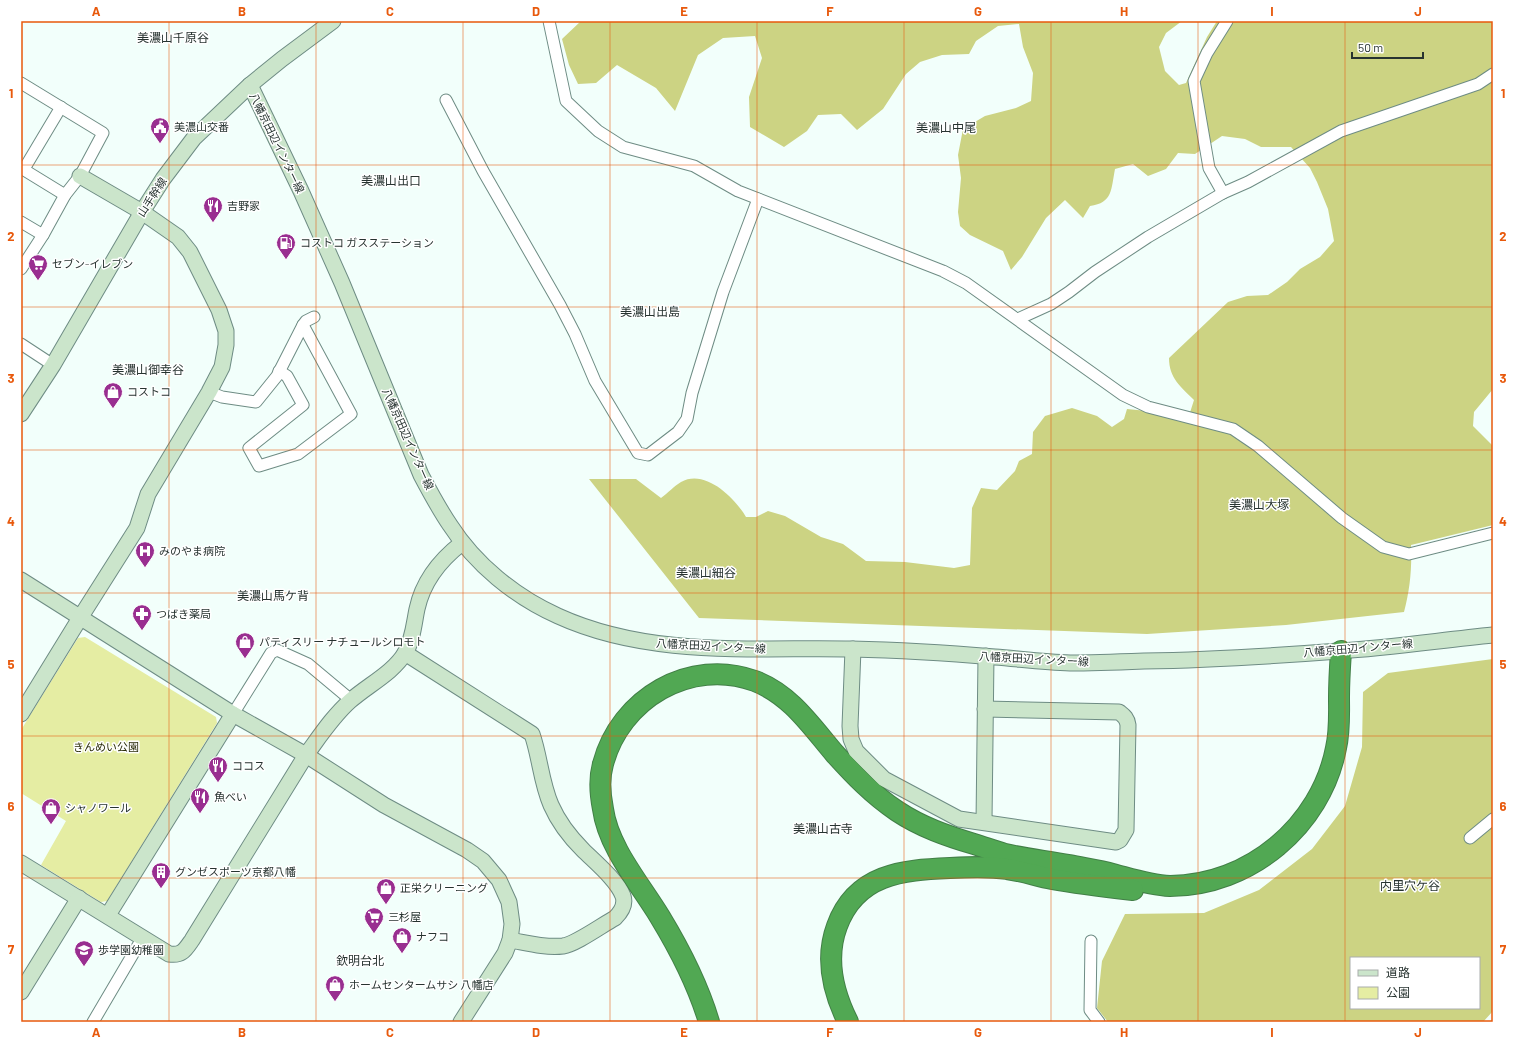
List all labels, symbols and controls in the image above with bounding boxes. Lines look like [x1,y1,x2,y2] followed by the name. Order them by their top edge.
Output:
[92,3,101,19] text: A
[238,3,246,19] text: B
[386,3,394,19] text: C
[532,3,540,19] text: D
[680,3,688,19] text: E
[826,3,834,19] text: F
[974,3,982,19] text: G
[1120,3,1128,19] text: H
[1270,3,1274,19] text: I
[1414,3,1422,19] text: J
[137,30,209,44] district label: 美濃山千原谷
[1352,34,1423,60] scale bar
[1358,40,1383,54] text: 50 m
[9,85,13,101] text: 1
[1501,85,1505,101] text: 1
[247,90,307,195] street label: 八幡京田辺インター線
[149,116,171,144] public building icon: 美濃山交番
[174,120,229,133] place label: 美濃山交番
[916,120,976,134] district label: 美濃山中尾
[361,173,421,187] district label: 美濃山出口
[134,175,169,219] street label: 山手幹線
[202,195,224,223] restaurant icon: 吉野家
[227,199,260,212] place label: 吉野家
[7,228,15,244] text: 2
[1499,228,1507,244] text: 2
[275,232,297,260] fuel station icon: コストコ ガスステーション
[300,236,434,249] place label: コストコ ガスステーション
[27,253,49,281] supermarket icon: セブン-イレブン
[52,257,133,270] place label: セブン-イレブン
[620,304,680,318] district label: 美濃山出島
[112,362,184,376] district label: 美濃山御幸谷
[7,370,15,386] text: 3
[1499,370,1507,386] text: 3
[102,381,124,409] shop icon: コストコ
[127,385,171,398] place label: コストコ
[380,386,437,492] street label: 八幡京田辺インター線
[1229,497,1289,511] district label: 美濃山大塚
[7,513,15,529] text: 4
[1499,513,1507,529] text: 4
[134,540,156,568] hospital icon: みのやま病院
[159,544,225,557] place label: みのやま病院
[676,565,736,579] district label: 美濃山細谷
[237,588,309,602] district label: 美濃山馬ケ背
[131,603,153,631] pharmacy icon: つばき薬局
[156,607,211,620] place label: つばき薬局
[234,631,256,659] shop icon: パティスリー ナチュールシロモト
[259,635,426,648] place label: パティスリー ナチュールシロモト
[656,636,766,655] street label: 八幡京田辺インター線
[1303,636,1413,659] street label: 八幡京田辺インター線
[979,649,1089,668] street label: 八幡京田辺インター線
[7,656,15,672] text: 5
[1499,656,1507,672] text: 5
[73,740,139,753] park label: きんめい公園
[207,755,229,783] restaurant icon: ココス
[232,759,265,772] place label: ココス
[189,786,211,814] restaurant icon: 魚べい
[214,790,247,803] place label: 魚べい
[40,797,62,825] shop icon: シャノワール
[8,798,15,814] text: 6
[1500,798,1507,814] text: 6
[65,801,131,814] place label: シャノワール
[793,821,853,835] district label: 美濃山古寺
[150,861,172,889] building icon: グンゼスポーツ京都八幡
[175,865,296,878] place label: グンゼスポーツ京都八幡
[375,877,397,905] shop icon: 正栄クリーニング
[1380,878,1440,892] district label: 内里穴ケ谷
[400,881,488,894] place label: 正栄クリーニング
[363,906,385,934] supermarket icon: 三杉屋
[388,910,421,923] place label: 三杉屋
[391,926,413,954] shop icon: ナフコ
[416,930,449,943] place label: ナフコ
[73,939,95,967] school or university icon: 歩学園幼稚園
[8,941,15,957] text: 7
[1500,941,1507,957] text: 7
[98,943,164,956] place label: 歩学園幼稚園
[336,953,384,967] district label: 欽明台北
[1350,957,1480,1009] legend
[1386,965,1410,979] text: 道路
[324,974,346,1002] shop icon: ホームセンタームサシ 八幡店
[349,978,494,991] place label: ホームセンタームサシ 八幡店
[1386,985,1410,999] text: 公園
[92,1024,101,1040] text: A
[238,1024,246,1040] text: B
[386,1024,394,1040] text: C
[532,1024,540,1040] text: D
[680,1024,688,1040] text: E
[826,1024,834,1040] text: F
[974,1024,982,1040] text: G
[1120,1024,1128,1040] text: H
[1270,1024,1274,1040] text: I
[1414,1024,1422,1040] text: J

